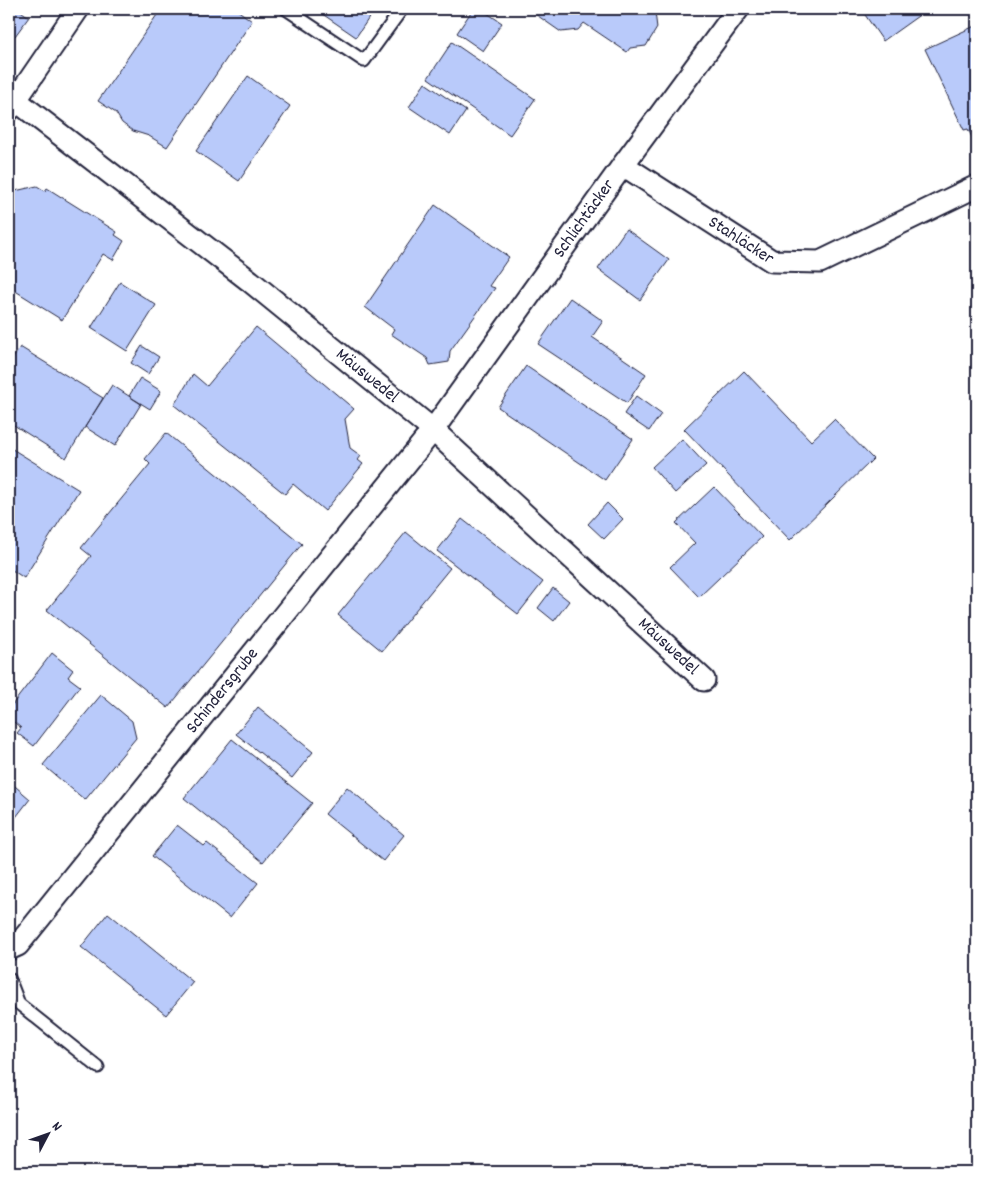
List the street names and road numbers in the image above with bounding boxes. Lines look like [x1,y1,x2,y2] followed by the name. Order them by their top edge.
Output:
[548,174,621,263] street label: Schlichtäcker
[703,210,779,272] street label: Stahläcker
[330,343,404,410] street label: Mäuswedel
[632,612,704,682] street label: Mäuswedel
[180,643,265,739] street label: Schindersgrube

